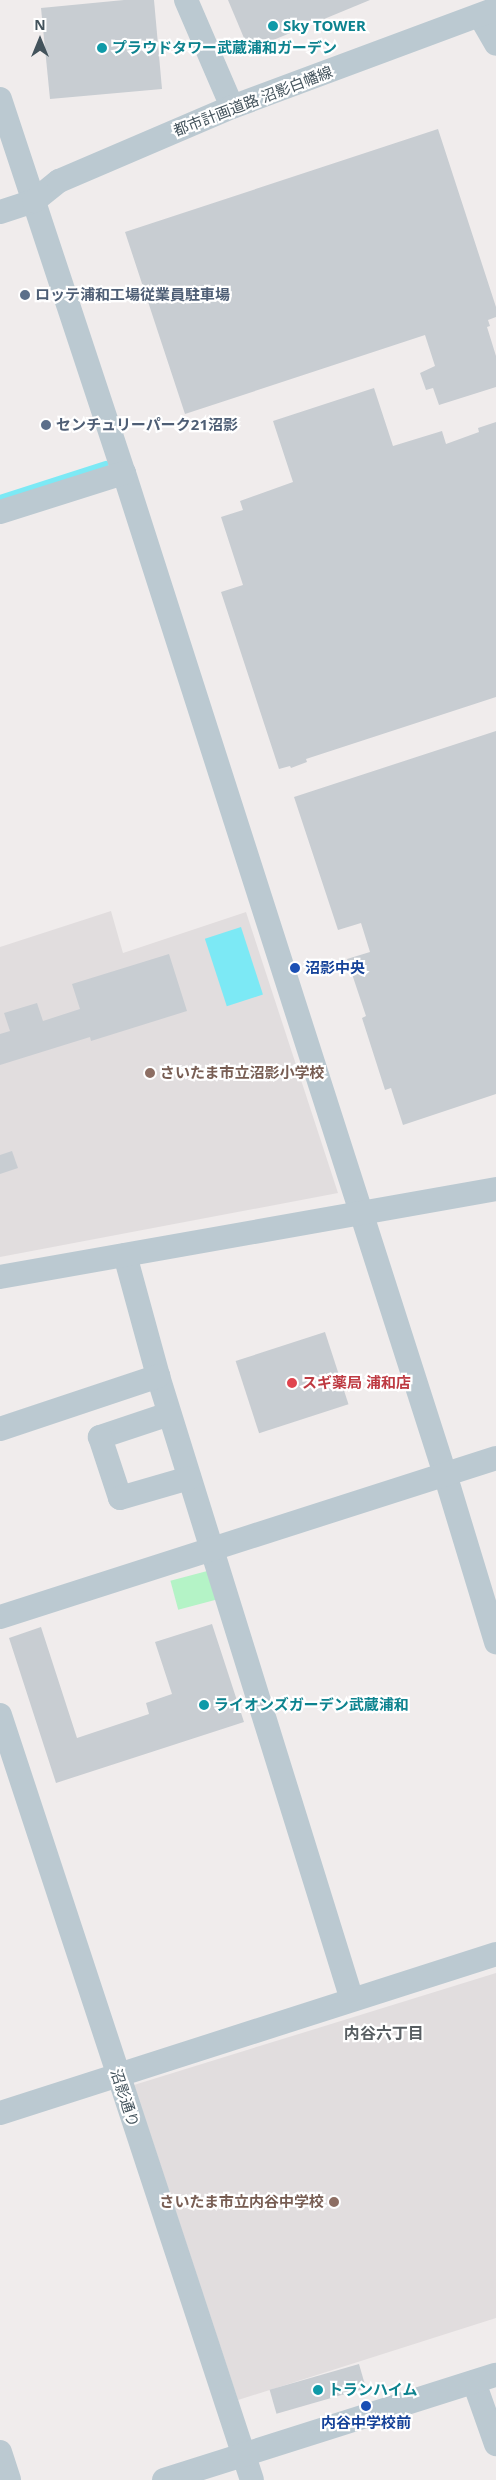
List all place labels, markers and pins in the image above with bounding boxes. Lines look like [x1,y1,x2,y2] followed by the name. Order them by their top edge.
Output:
[283,17,366,35] place label: Sky TOWER
[267,20,279,32] marker: Sky TOWER
[112,39,337,57] place label: プラウドタワー武蔵浦和ガーデン
[96,42,108,54] marker: プラウドタワー武蔵浦和ガーデン
[35,286,230,304] place label: ロッテ浦和工場従業員駐車場
[19,289,31,301] marker: ロッテ浦和工場従業員駐車場
[56,416,238,434] place label: センチュリーパーク21沼影
[40,419,52,431] marker: センチュリーパーク21沼影
[305,959,365,977] place label: 沼影中央
[289,962,301,974] marker: 沼影中央
[160,1064,325,1082] place label: さいたま市立沼影小学校
[144,1067,156,1079] marker: さいたま市立沼影小学校
[302,1374,411,1392] place label: スギ薬局 浦和店
[286,1377,298,1389] marker: スギ薬局 浦和店
[214,1696,409,1714] place label: ライオンズガーデン武蔵浦和
[198,1699,210,1711] marker: ライオンズガーデン武蔵浦和
[159,2193,324,2211] place label: さいたま市立内谷中学校
[328,2196,340,2208] marker: さいたま市立内谷中学校
[328,2381,418,2399] place label: トランハイム
[312,2384,324,2396] marker: トランハイム
[360,2400,372,2412] marker: 内谷中学校前
[321,2414,411,2432] place label: 内谷中学校前

